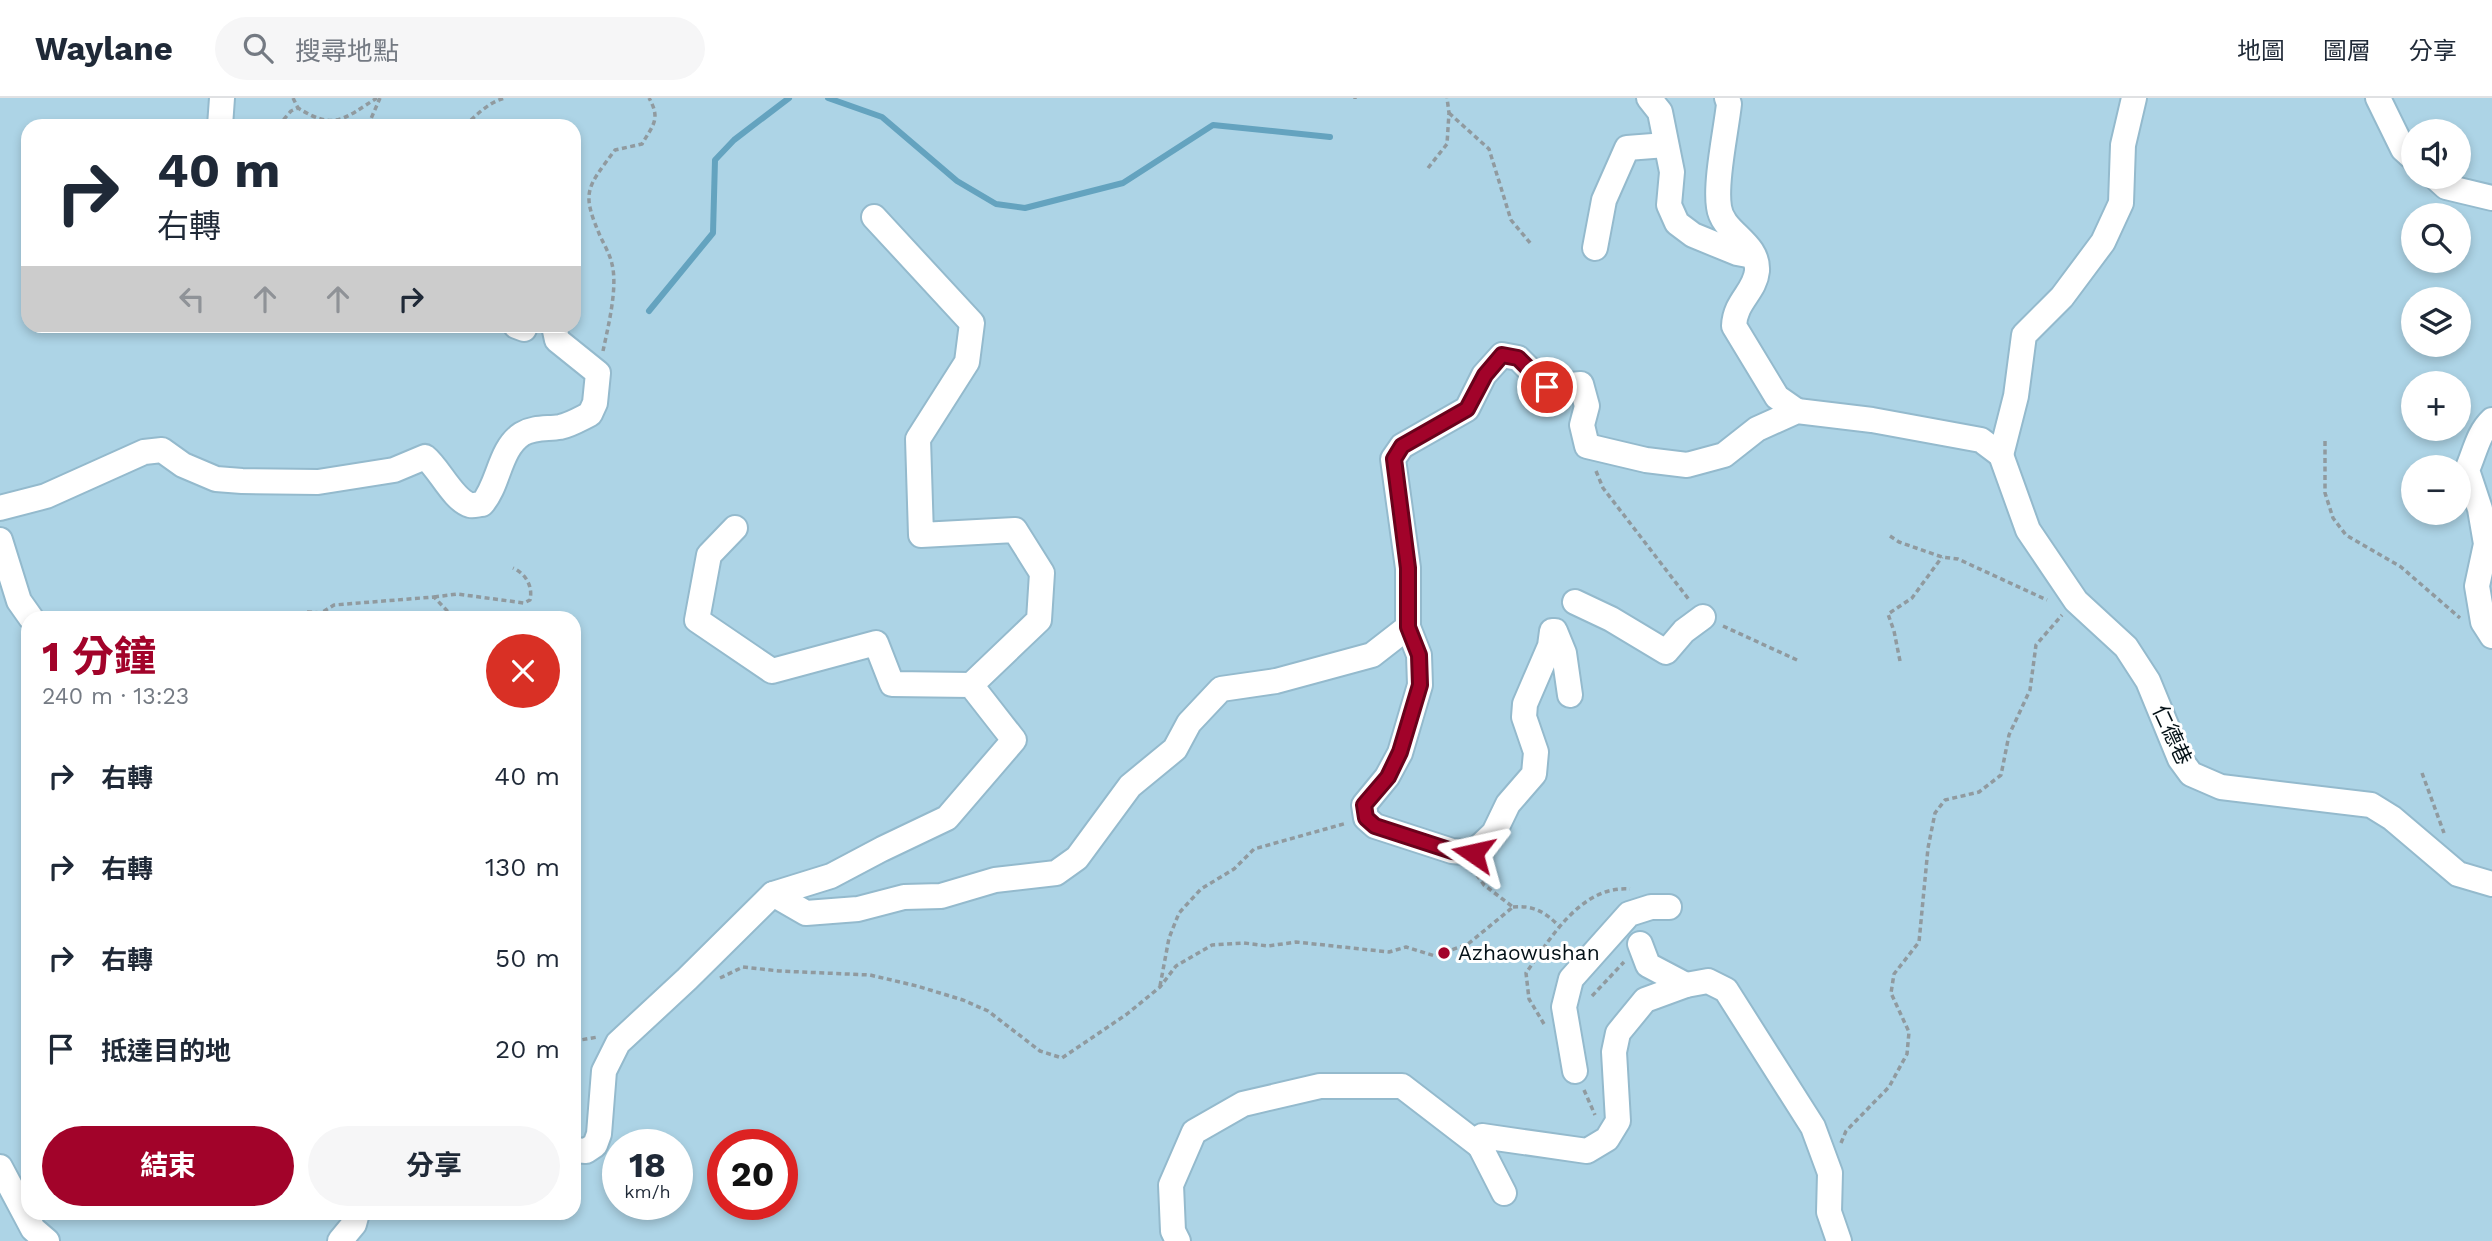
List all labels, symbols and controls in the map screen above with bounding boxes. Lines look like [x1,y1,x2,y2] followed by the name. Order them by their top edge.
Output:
[215,17,705,80] search box
[35,29,173,68] text: Waylane
[239,29,277,67] icon: search
[295,36,399,66] text: 搜尋地點
[2237,37,2285,65] text: 地圖
[2323,37,2371,65] text: 圖層
[2409,37,2457,65] text: 分享
[2401,119,2471,525] map controls
[2401,119,2471,189] button: sound
[157,141,280,199] text: 40 m
[42,147,133,238] icon: right
[2401,203,2471,273] button: search
[157,207,221,245] text: 右轉
[173,280,211,318] icon: left
[246,280,284,318] icon: ahead
[319,280,357,318] icon: ahead
[392,280,430,318] icon: right
[2401,287,2471,357] button: layers
[1517,357,1577,417] pin
[1528,368,1566,406] icon: arrive
[2401,371,2471,441] button: +
[2401,455,2471,525] button: −
[42,632,156,681] text: 1 分鐘
[486,634,560,708] button: close
[42,683,189,710] text: 240 m · 13:23
[2148,701,2197,769] street label: 仁德巷
[42,757,80,795] icon: right
[494,761,560,791] text: 40 m
[101,763,153,793] text: 右轉
[1436,816,1510,890] position arrow
[42,848,80,886] icon: right
[485,852,560,882] text: 130 m
[101,854,153,884] text: 右轉
[42,939,80,977] icon: right
[1458,940,1600,965] place label: Azhaowushan
[495,943,560,973] text: 50 m
[101,945,153,975] text: 右轉
[1436,945,1452,961] marker: Azhaowushan
[42,1030,80,1068] icon: arrive
[495,1034,560,1064] text: 20 m
[101,1036,231,1066] text: 抵達目的地
[42,1126,294,1206] button: 結束
[308,1126,560,1206] button: 分享
[707,1129,798,1220] speed limit sign: 20
[629,1144,666,1186] text: 18
[624,1181,671,1202] text: km/h

